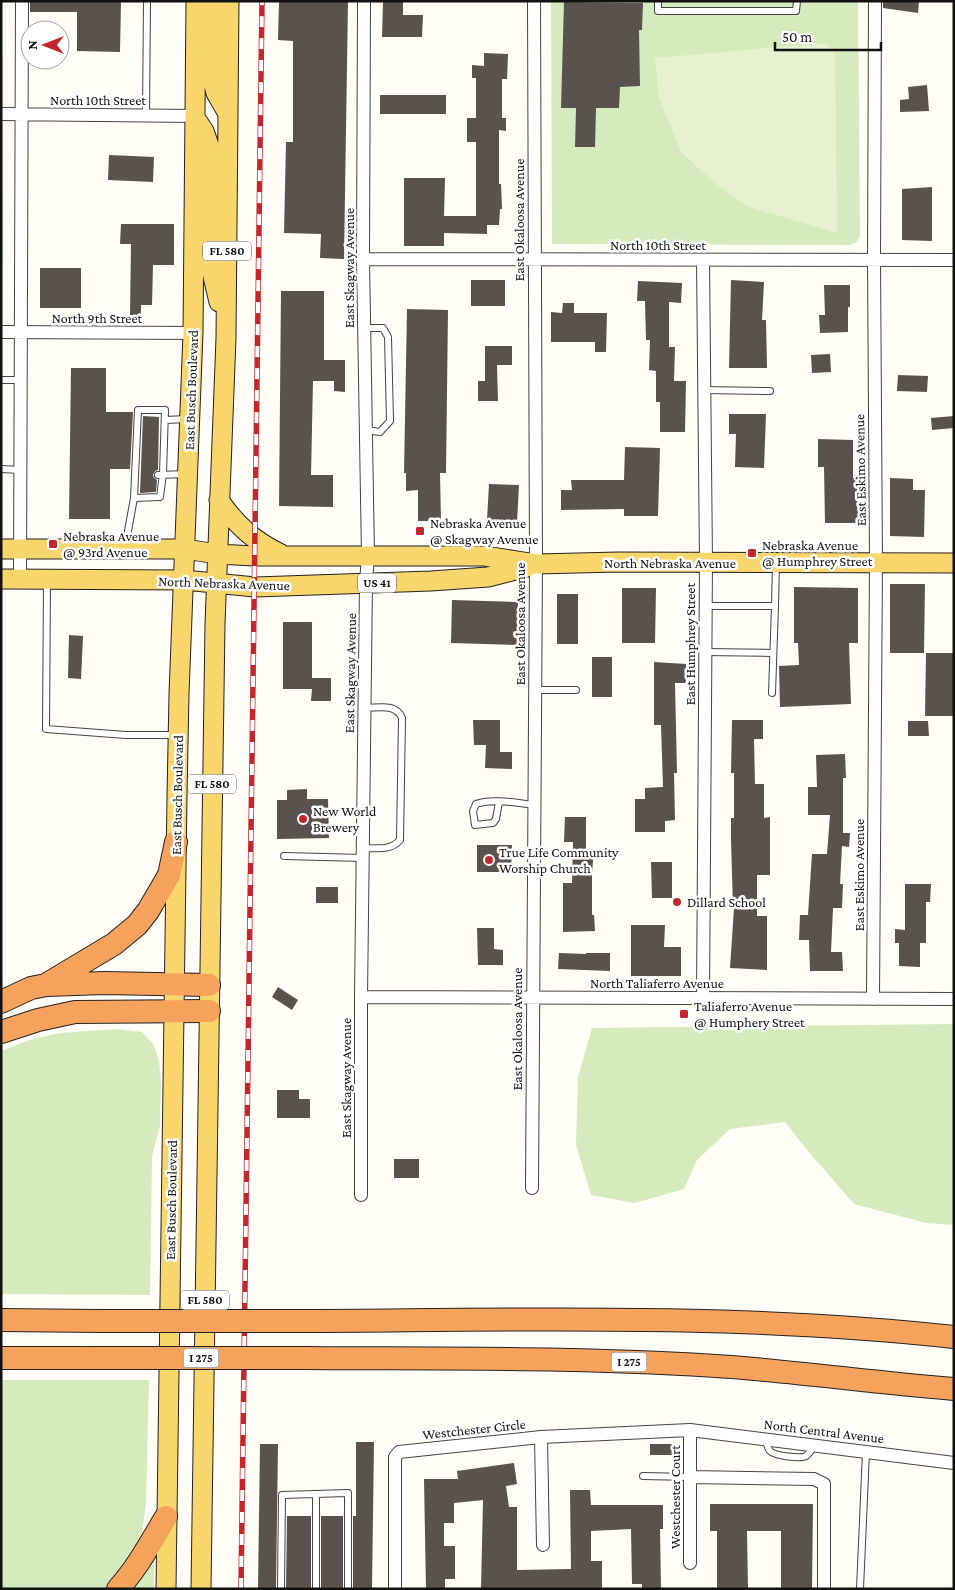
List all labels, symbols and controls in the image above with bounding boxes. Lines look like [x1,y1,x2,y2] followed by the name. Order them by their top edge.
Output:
[20,20,70,70] north arrow
[775,20,881,52] scale bar
[782,29,812,45] text: 50 m
[24,40,40,50] text: N
[50,92,146,108] street label: North 10th Street
[511,159,527,281] street label: East Okaloosa Avenue
[341,208,357,328] street label: East Skagway Avenue
[610,237,706,253] street label: North 10th Street
[203,242,251,260] road number: FL 580
[52,310,143,326] street label: North 9th Street
[181,329,201,450] street label: East Busch Boulevard
[851,414,869,526] street label: East Eskimo Avenue
[430,515,538,547] place label: Nebraska Avenue @ Skagway Avenue
[414,525,426,537] marker: Nebraska Avenue @ Skagway Avenue
[63,528,159,560] place label: Nebraska Avenue @ 93rd Avenue
[762,537,873,569] place label: Nebraska Avenue @ Humphrey Street
[47,538,59,550] marker: Nebraska Avenue @ 93rd Avenue
[746,547,758,559] marker: Nebraska Avenue @ Humphrey Street
[604,555,736,571] street label: North Nebraska Avenue
[512,563,528,685] street label: East Okaloosa Avenue
[158,573,290,593] street label: North Nebraska Avenue
[358,574,396,592] road number: US 41
[682,583,698,705] street label: East Humphrey Street
[341,613,359,733] street label: East Skagway Avenue
[168,734,186,855] street label: East Busch Boulevard
[188,774,236,794] road number: FL 580
[313,803,377,835] place label: New World Brewery
[297,813,309,825] marker: New World Brewery
[851,819,867,931] street label: East Eskimo Avenue
[499,844,619,876] place label: True Life Community Worship Church
[483,854,495,866] marker: True Life Community Worship Church
[687,894,766,910] place label: Dillard School
[671,896,683,908] marker: Dillard School
[509,968,525,1090] street label: East Okaloosa Avenue
[590,975,724,991] street label: North Taliaferro Avenue
[694,998,805,1030] place label: Taliaferro Avenue @ Humphery Street
[678,1008,690,1020] marker: Taliaferro Avenue @ Humphery Street
[338,1018,354,1138] street label: East Skagway Avenue
[162,1139,180,1260] street label: East Busch Boulevard
[181,1290,229,1310] road number: FL 580
[184,1349,218,1368] road number: I 275
[612,1352,646,1371] road number: I 275
[422,1416,526,1442] street label: Westchester Circle
[763,1416,885,1446] street label: North Central Avenue
[667,1445,683,1549] street label: Westchester Court

